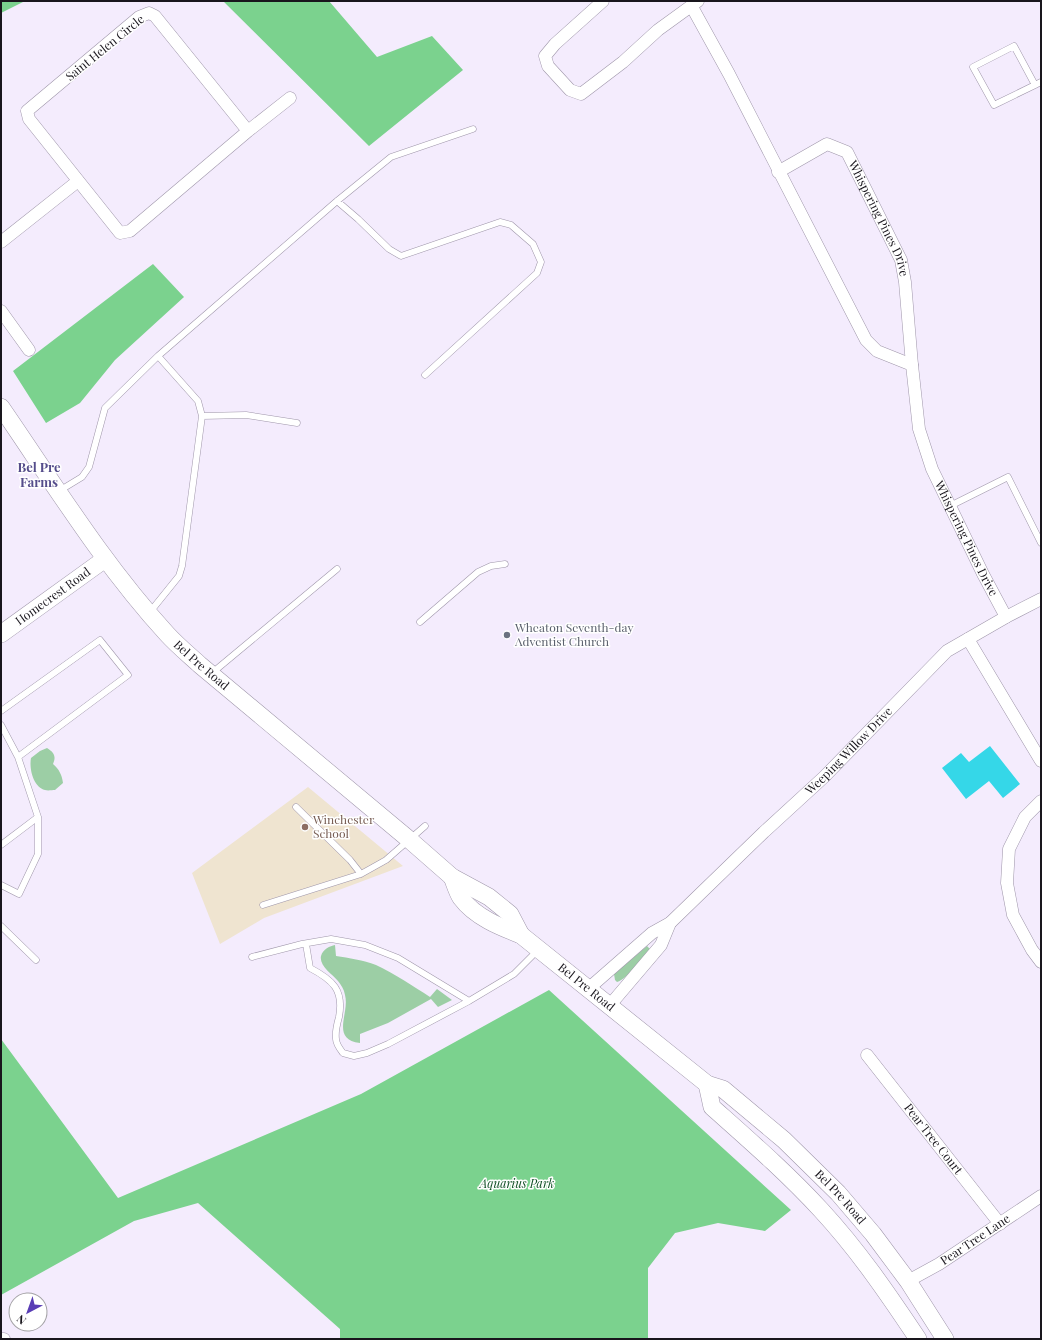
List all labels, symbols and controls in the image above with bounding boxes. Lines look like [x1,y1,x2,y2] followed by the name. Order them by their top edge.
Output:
[62,11,147,84] street label: Saint Helen Circle
[845,157,913,278] street label: Whispering Pines Drive
[17,458,61,490] district label: Bel Pre Farms
[931,477,1002,599] street label: Whispering Pines Drive
[12,563,93,628] street label: Homecrest Road
[514,619,633,649] place label: Wheaton Seventh-day Adventist Church
[502,630,512,640] marker: Wheaton Seventh-day Adventist Church
[171,636,233,693] street label: Bel Pre Road
[801,703,895,798] street label: Weeping Willow Drive
[312,811,375,841] place label: Winchester School
[300,822,310,832] marker: Winchester School
[555,959,619,1014] street label: Bel Pre Road
[901,1100,967,1178] street label: Pear Tree Court
[812,1166,870,1227] street label: Bel Pre Road
[478,1175,554,1191] park label: Aquarius Park
[937,1210,1013,1268] street label: Pear Tree Lane
[8,1292,48,1332] north arrow
[13,1312,29,1328] text: N

